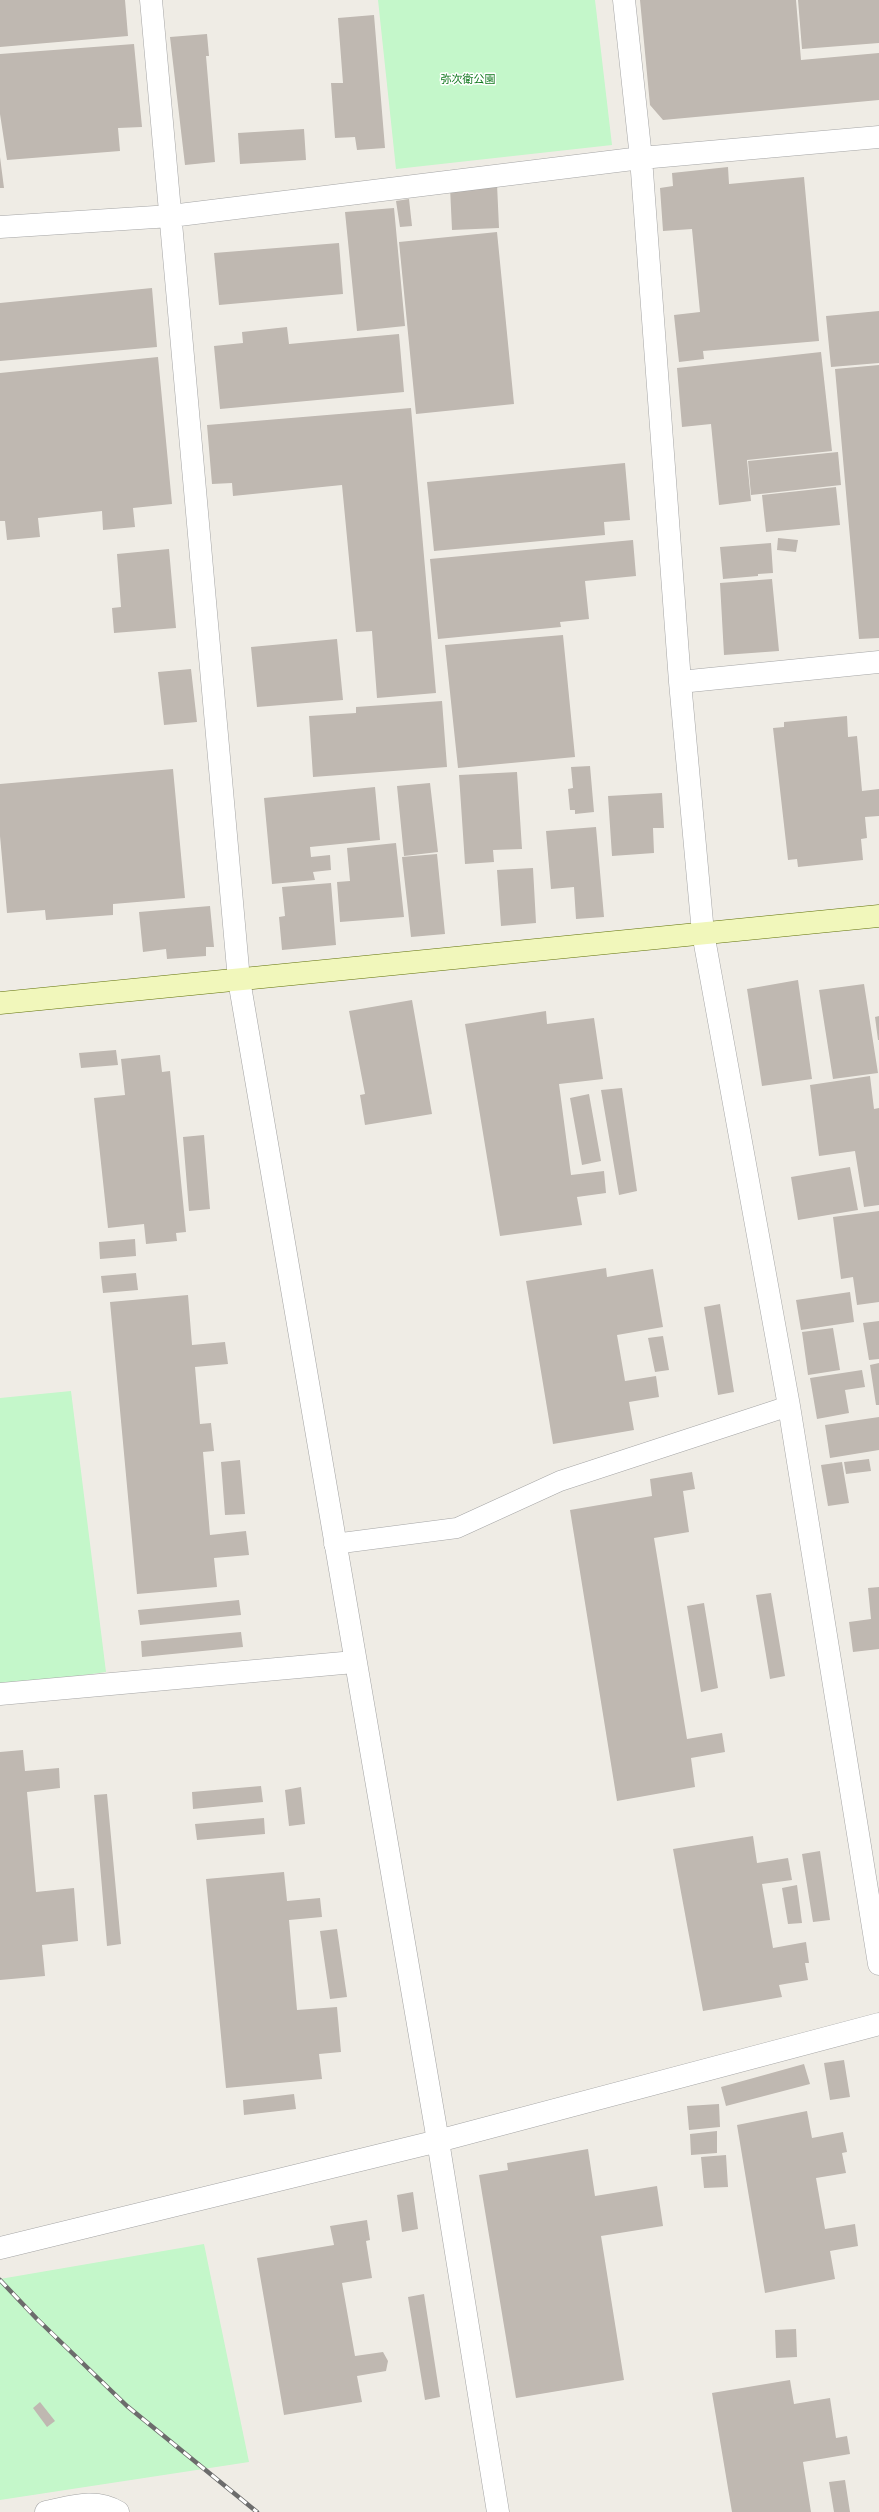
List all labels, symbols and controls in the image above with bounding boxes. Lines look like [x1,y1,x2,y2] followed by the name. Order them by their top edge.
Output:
[441,73,495,87] park label: 弥次衛公園

